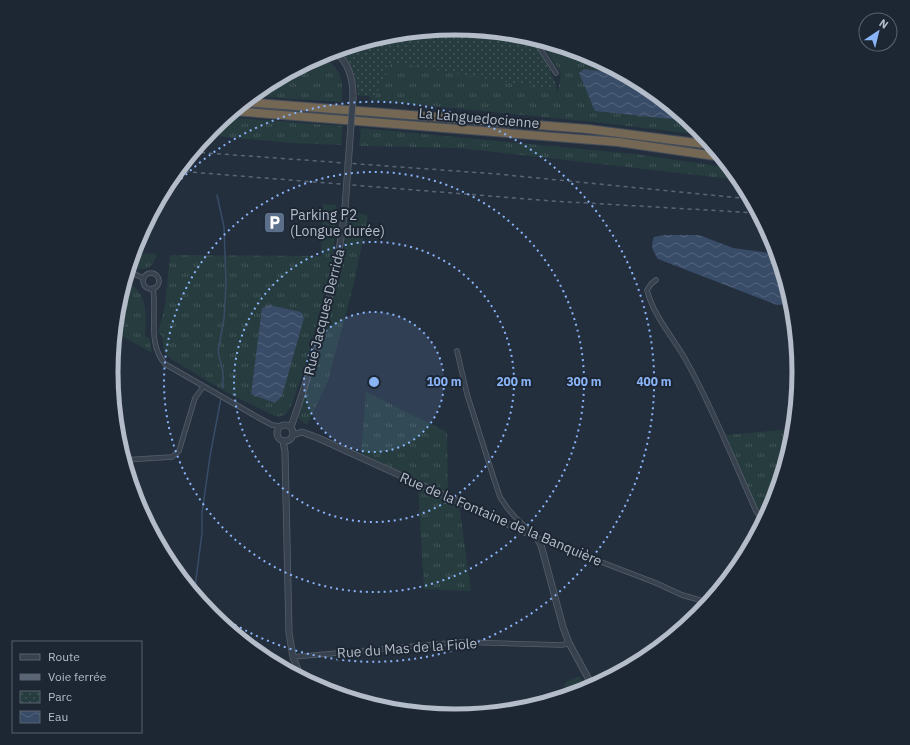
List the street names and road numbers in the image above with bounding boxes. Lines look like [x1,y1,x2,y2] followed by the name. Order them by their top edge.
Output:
[418,104,540,132] street label: La Languedocienne
[300,246,349,377] street label: Rue Jacques Derrida
[397,468,605,570] street label: Rue de la Fontaine de la Banquière
[336,634,478,662] street label: Rue du Mas de la Fiole

